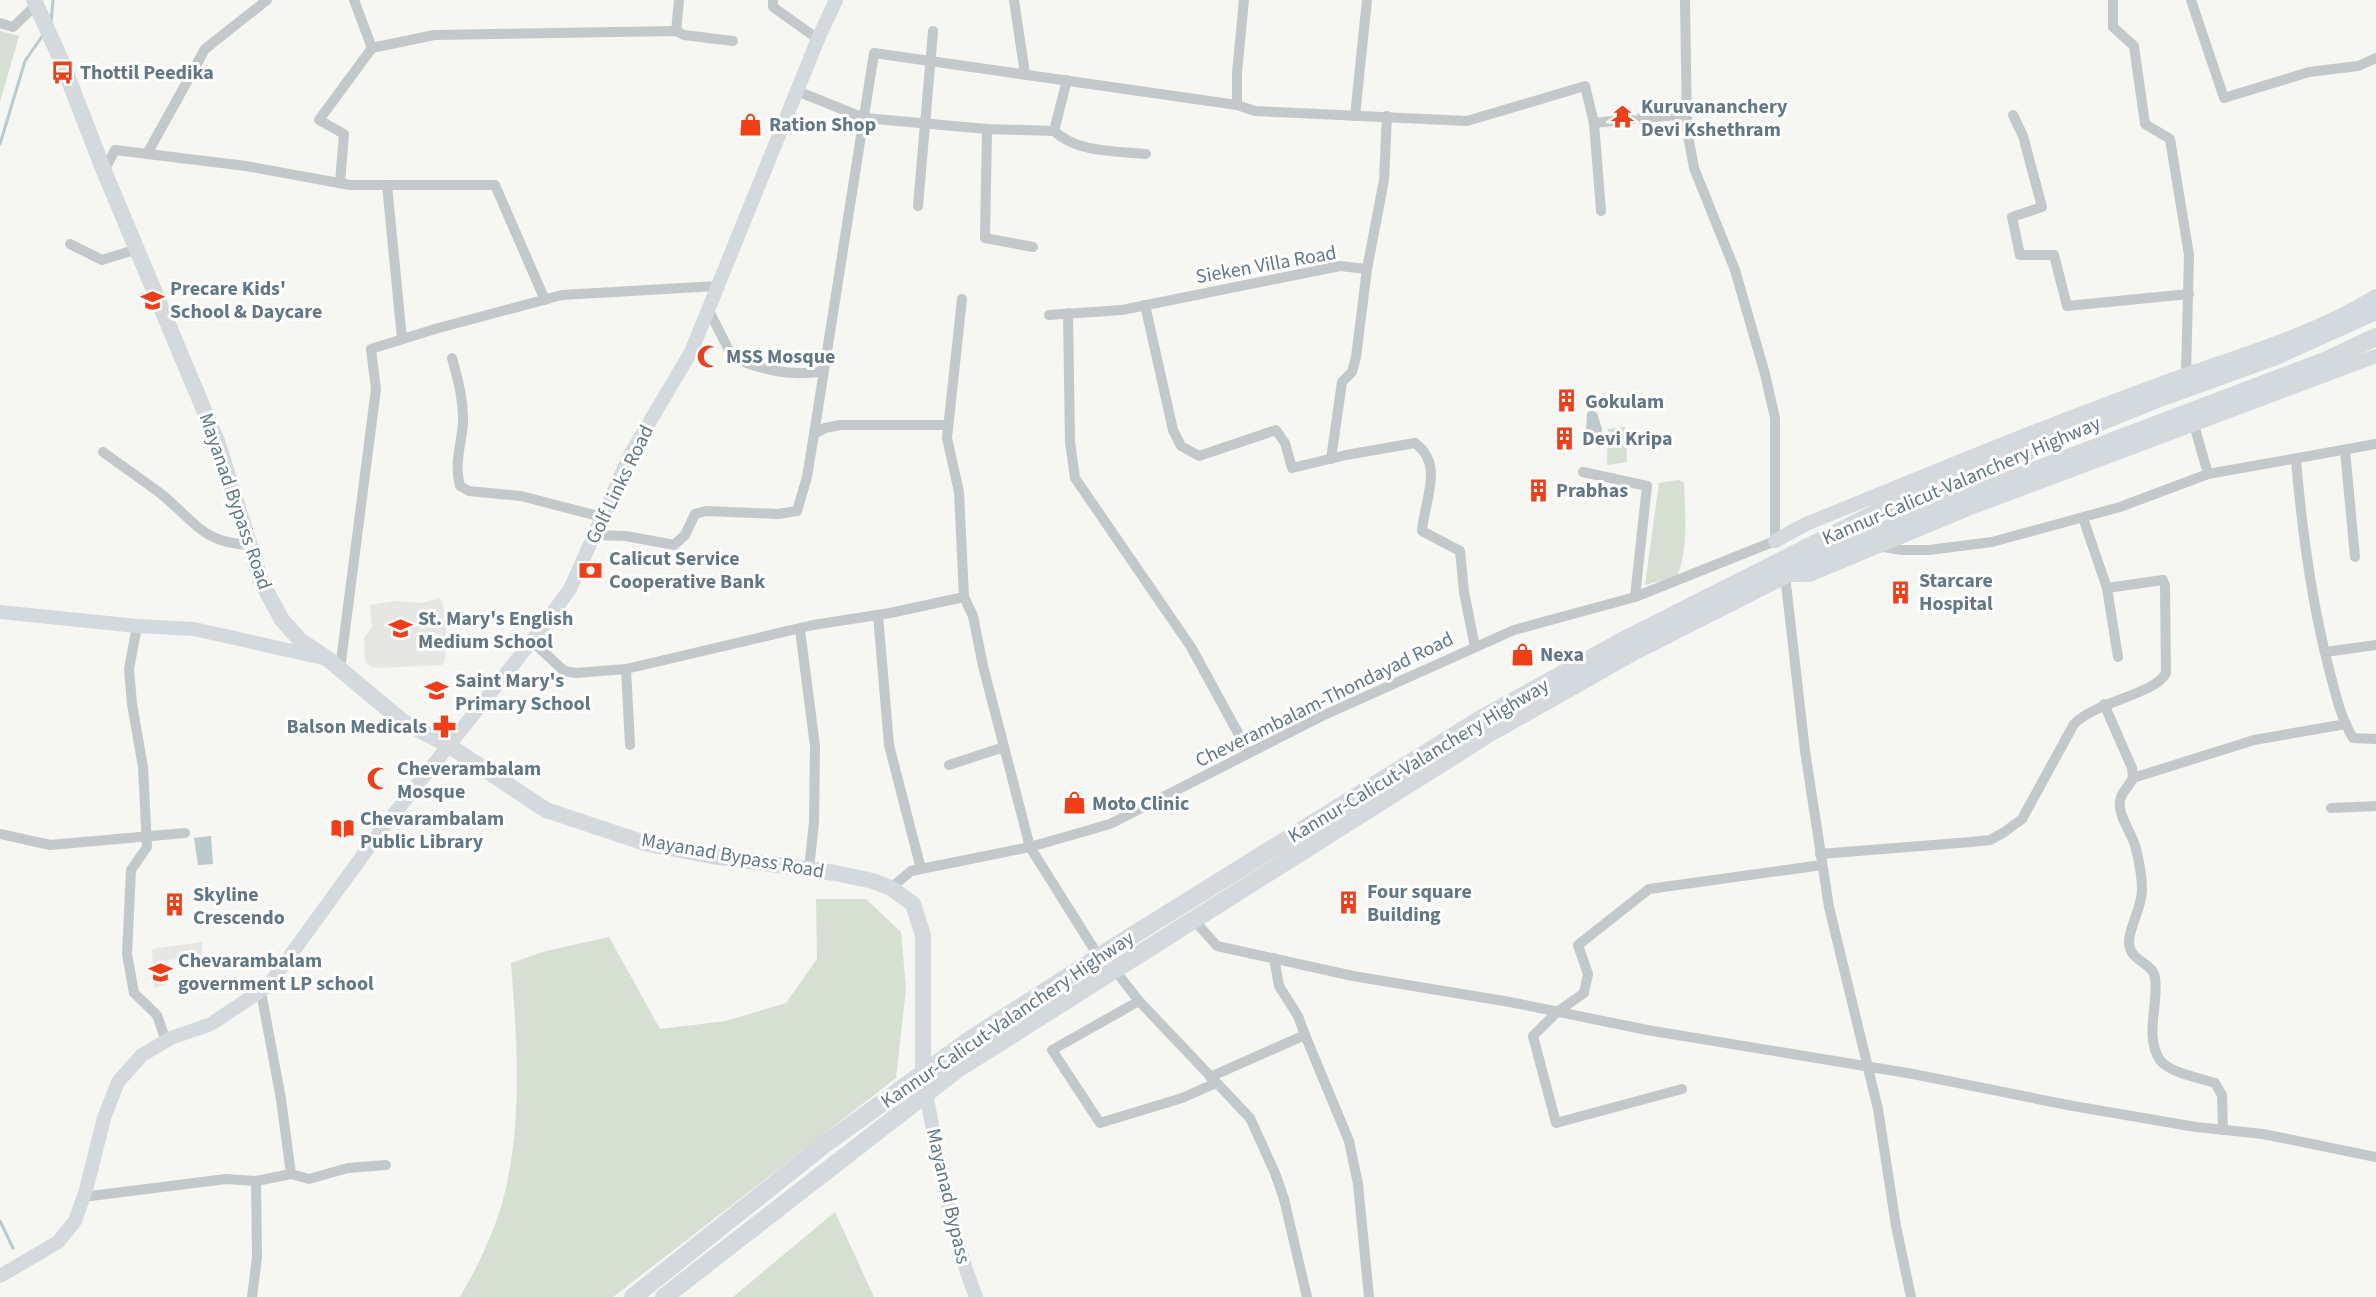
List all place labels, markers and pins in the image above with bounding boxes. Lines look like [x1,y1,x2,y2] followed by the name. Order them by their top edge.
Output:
[49,59,75,85] bus stop icon: Thottil Peedika
[80,59,214,87] place label: Thottil Peedika
[1641,93,1788,144] place label: Kuruvananchery Devi Kshethram
[1610,104,1636,130] temple icon: Kuruvananchery Devi Kshethram
[738,111,764,137] shop icon: Ration Shop
[769,111,876,139] place label: Ration Shop
[170,275,322,326] place label: Precare Kids' School & Daycare
[139,287,165,313] school or university icon: Precare Kids' School & Daycare
[695,343,721,369] mosque icon: MSS Mosque
[726,343,835,371] place label: MSS Mosque
[1554,388,1580,414] building icon: Gokulam
[1585,388,1664,416] place label: Gokulam
[1551,425,1577,451] building icon: Devi Kripa
[1582,425,1672,453] place label: Devi Kripa
[1525,477,1551,503] building icon: Prabhas
[1556,477,1628,505] place label: Prabhas
[609,545,765,596] place label: Calicut Service Cooperative Bank
[578,557,604,583] bank icon: Calicut Service Cooperative Bank
[1919,567,1993,618] place label: Starcare Hospital
[1888,579,1914,605] building icon: Starcare Hospital
[418,605,573,656] place label: St. Mary's English Medium School
[387,616,413,642] school or university icon: St. Mary's English Medium School
[1509,641,1535,667] shop icon: Nexa
[1540,641,1584,669] place label: Nexa
[455,667,591,718] place label: Saint Mary's Primary School
[424,678,450,704] school or university icon: Saint Mary's Primary School
[286,713,427,741] place label: Balson Medicals
[432,713,458,739] pharmacy icon: Balson Medicals
[397,755,541,806] place label: Cheverambalam Mosque
[366,766,392,792] mosque icon: Cheverambalam Mosque
[1061,790,1087,816] shop icon: Moto Clinic
[1092,790,1189,818] place label: Moto Clinic
[360,805,504,856] place label: Chevarambalam Public Library
[329,816,355,842] library icon: Chevarambalam Public Library
[1367,878,1472,929] place label: Four square Building
[193,881,285,932] place label: Skyline Crescendo
[1336,889,1362,915] building icon: Four square Building
[162,892,188,918] building icon: Skyline Crescendo
[178,947,374,998] place label: Chevarambalam government LP school
[147,959,173,985] school or university icon: Chevarambalam government LP school

